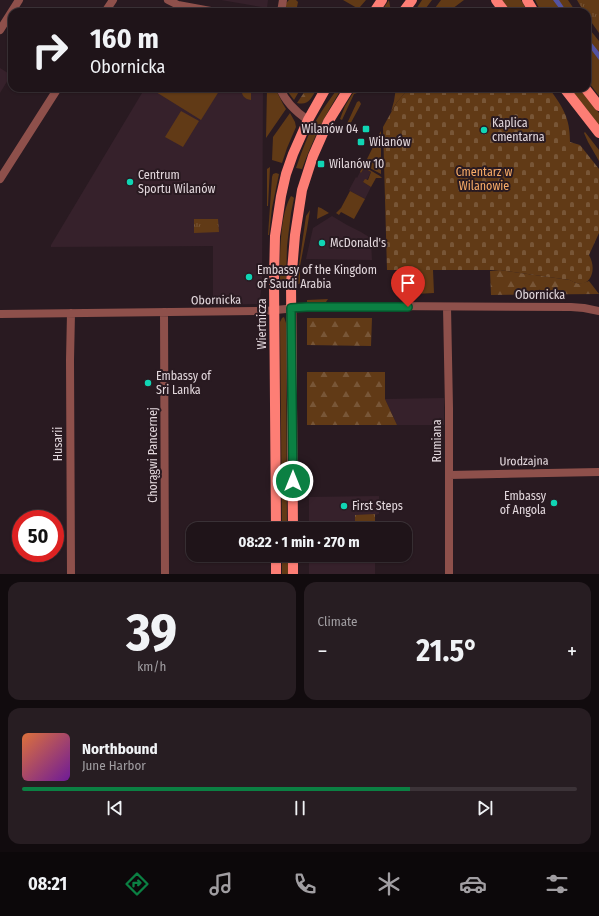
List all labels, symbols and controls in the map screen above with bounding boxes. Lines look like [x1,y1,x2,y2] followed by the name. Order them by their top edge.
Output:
[90,22,159,55] text: 160 m
[24,24,76,76] icon: right
[90,56,165,78] text: Obornicka
[492,116,545,144] place label: Kaplica cmentarna
[302,122,358,136] place label: Wilanów 04
[361,124,371,134] marker: Wilanów 04
[479,125,489,135] marker: Kaplica cmentarna
[369,135,411,149] place label: Wilanów
[356,137,366,147] marker: Wilanów
[329,157,384,171] place label: Wilanów 10
[316,159,326,169] marker: Wilanów 10
[456,165,512,193] park label: Cmentarz w Wilanowie
[138,168,215,196] place label: Centrum Sportu Wilanów
[125,177,135,187] marker: Centrum Sportu Wilanów
[330,236,386,250] place label: McDonald's
[317,238,327,248] marker: McDonald's
[257,263,377,291] place label: Embassy of the Kingdom of Saudi Arabia
[391,266,425,307] pin
[244,272,254,282] marker: Embassy of the Kingdom of Saudi Arabia
[397,272,419,294] icon: arrive
[515,288,565,302] street label: Obornicka
[191,293,241,307] street label: Obornicka
[255,298,269,350] street label: Wiertnicza
[156,369,212,397] place label: Embassy of Sri Lanka
[143,378,153,388] marker: Embassy of Sri Lanka
[146,407,160,503] street label: Chorągwi Pancernej
[430,419,444,463] street label: Rumiana
[51,427,65,461] street label: Husarii
[499,454,549,468] street label: Urodzajna
[272,460,314,502] position arrow
[500,489,547,517] place label: Embassy of Angola
[549,498,559,508] marker: Embassy of Angola
[352,499,403,513] place label: First Steps
[339,501,349,511] marker: First Steps
[12,510,64,562] speed limit sign: 50
[238,533,360,551] text: 08:22 · 1 min · 270 m
[126,601,177,664] text: 39
[318,614,358,629] text: Climate
[416,633,478,669] text: 21.5°
[318,638,327,665] text: −
[567,638,577,665] text: +
[137,659,166,674] text: km/h
[82,740,158,758] text: Northbound
[82,758,146,773] text: June Harbor
[104,797,126,819] icon: previous
[289,797,311,819] icon: pause
[474,797,496,819] icon: next
[123,870,151,898] icon: directions
[207,870,235,898] icon: music
[291,870,319,898] icon: phone
[375,870,403,898] icon: climate
[459,870,487,898] icon: car
[543,870,571,898] icon: filters
[28,873,67,895] text: 08:21

